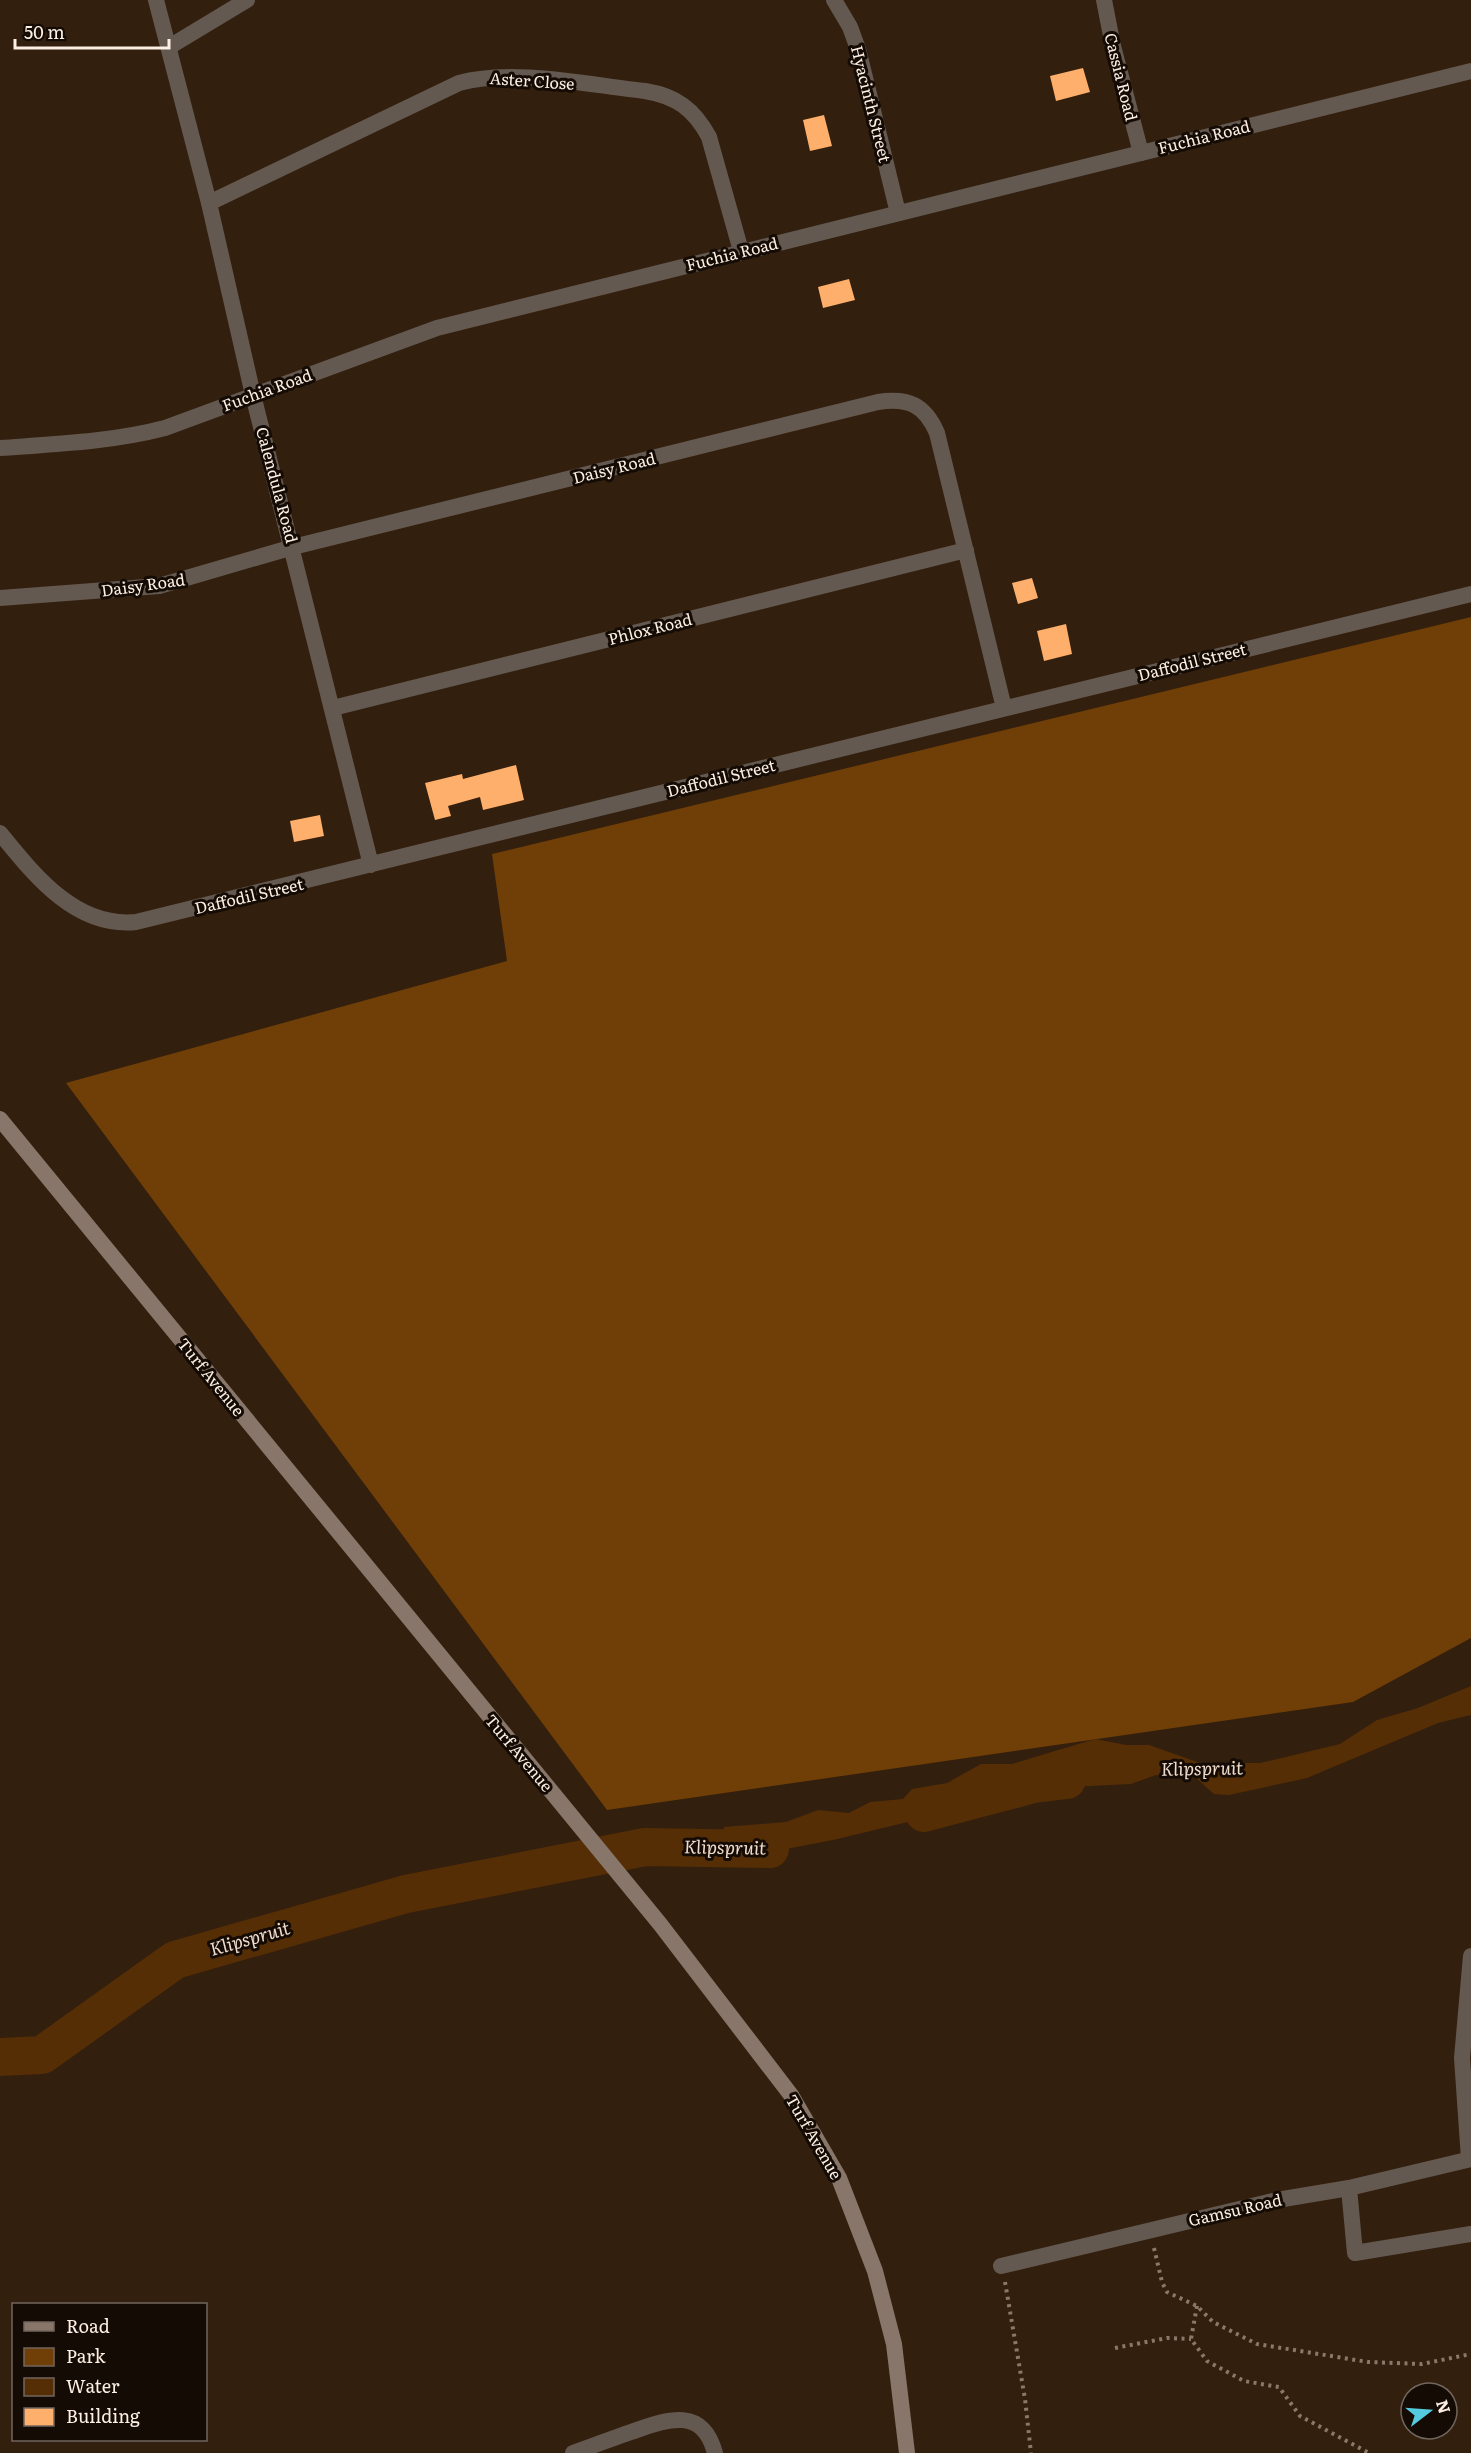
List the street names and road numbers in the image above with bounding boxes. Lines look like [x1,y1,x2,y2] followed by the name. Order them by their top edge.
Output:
[1099,30,1145,123] street label: Cassia Road
[846,43,898,165] street label: Hyacinth Street
[489,65,575,95] street label: Aster Close
[1155,113,1253,159] street label: Fuchia Road
[683,230,781,276] street label: Fuchia Road
[218,362,315,416] street label: Fuchia Road
[251,424,305,546] street label: Calendula Road
[570,445,658,489] street label: Daisy Road
[99,566,187,602] street label: Daisy Road
[605,606,694,650] street label: Phlox Road
[1135,636,1249,686] street label: Daffodil Street
[664,752,778,802] street label: Daffodil Street
[192,871,306,919] street label: Daffodil Street
[173,1332,251,1421] street label: Turf Avenue
[480,1708,559,1796] street label: Turf Avenue
[781,2089,849,2184] street label: Turf Avenue
[1186,2187,1284,2231] street label: Gamsu Road

